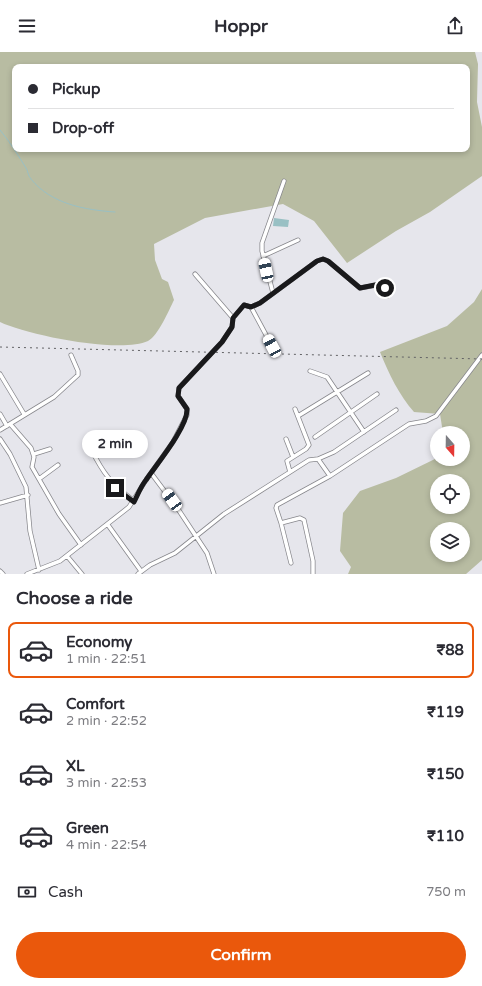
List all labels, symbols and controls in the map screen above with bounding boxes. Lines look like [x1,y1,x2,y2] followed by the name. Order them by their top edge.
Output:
[16,15,38,37] icon: menu
[214,15,268,37] text: Hoppr
[444,15,466,37] icon: share
[52,80,100,98] text: Pickup
[52,119,114,137] text: Drop-off
[258,257,274,283] car
[376,279,394,297] route start
[261,333,283,359] car
[430,426,470,466] north arrow
[430,426,470,562] map controls
[82,430,148,458] callout: 2 min
[98,436,132,452] text: 2 min
[430,474,470,514] button: locate
[106,479,124,497] route end
[160,487,184,513] car
[430,522,470,562] button: layers
[16,587,133,609] text: Choose a ride
[18,632,54,668] icon: car
[66,633,132,651] text: Economy
[436,641,464,659] text: ₹88
[66,651,147,667] text: 1 min · 22:51
[18,694,54,730] icon: car
[66,695,125,713] text: Comfort
[427,703,464,721] text: ₹119
[66,713,147,729] text: 2 min · 22:52
[18,756,54,792] icon: car
[66,757,85,775] text: XL
[427,765,464,783] text: ₹150
[66,775,147,791] text: 3 min · 22:53
[18,818,54,854] icon: car
[66,819,109,837] text: Green
[427,827,464,845] text: ₹110
[66,837,147,853] text: 4 min · 22:54
[16,881,38,903] icon: cash
[48,883,83,901] text: Cash
[426,884,466,900] text: 750 m
[16,932,466,978] button: Confirm

